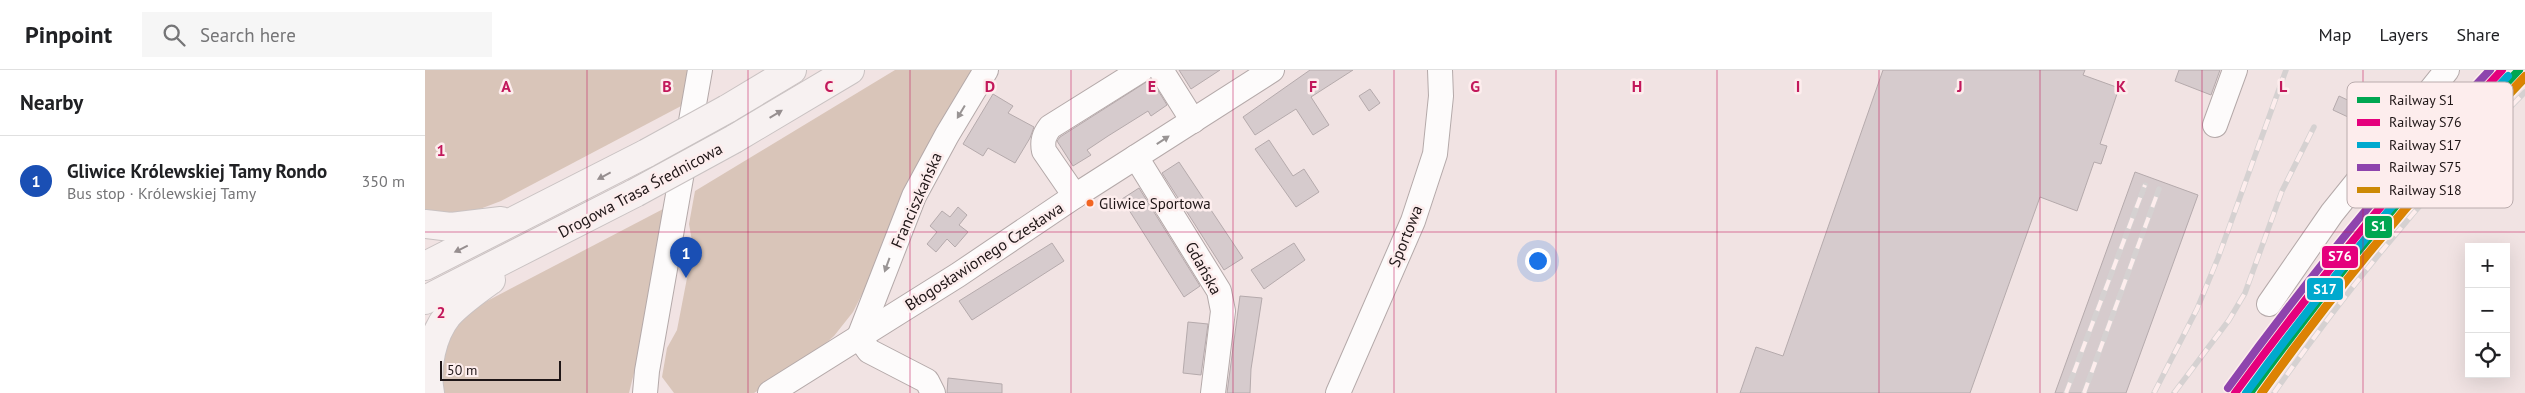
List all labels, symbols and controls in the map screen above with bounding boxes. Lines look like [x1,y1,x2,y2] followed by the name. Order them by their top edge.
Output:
[142,12,492,57] search box
[25,19,112,50] text: Pinpoint
[160,21,188,49] icon: search
[200,23,296,47] text: Search here
[2319,23,2351,46] text: Map
[2379,23,2428,46] text: Layers
[2456,23,2500,46] text: Share
[501,76,511,96] text: A
[662,76,672,96] text: B
[825,76,834,96] text: C
[985,76,995,96] text: D
[1148,76,1156,96] text: E
[1309,76,1317,96] text: F
[1470,76,1480,96] text: G
[1632,76,1642,96] text: H
[1796,76,1800,96] text: I
[1956,76,1963,96] text: J
[2116,76,2126,96] text: K
[2279,76,2288,96] text: L
[2347,82,2513,208] legend
[20,89,83,116] text: Nearby
[2389,91,2454,109] text: Railway S1
[957,105,966,118] one-way arrow
[769,110,782,119] one-way arrow
[2389,113,2462,131] text: Railway S76
[1157,135,1170,144] one-way arrow
[2389,136,2462,154] text: Railway S17
[554,138,726,242] street label: Drogowa Trasa Średnicowa
[436,140,446,160] text: 1
[886,149,946,251] street label: Franciszkańska
[2389,158,2462,176] text: Railway S75
[67,159,327,183] text: Gliwice Królewskiej Tamy Rondo
[31,171,41,191] text: 1
[362,171,405,191] text: 350 m
[597,171,611,180] one-way arrow
[2389,181,2462,199] text: Railway S18
[67,183,256,203] text: Bus stop · Królewskiej Tamy
[1099,194,1211,213] place label: Gliwice Sportowa
[901,197,1067,315] street label: Błogosławionego Czesława
[1085,198,1095,208] marker: Gliwice Sportowa
[1384,202,1426,270] street label: Sportowa
[2364,215,2393,239] line badge: S1
[2371,217,2387,235] text: S1
[670,237,702,278] pin: 1
[1181,238,1227,298] street label: Gdańska
[2465,243,2510,378] map controls
[2465,243,2510,288] button: +
[454,245,468,253] one-way arrow
[2321,245,2359,269] line badge: S76
[2328,247,2352,265] text: S76
[1525,248,1551,274] your location
[883,258,890,273] one-way arrow
[2306,277,2344,301] line badge: S17
[2313,280,2337,298] text: S17
[2465,288,2510,333] button: −
[436,302,446,322] text: 2
[2465,333,2510,378] button: locate
[440,358,561,381] scale bar
[447,361,477,379] text: 50 m

